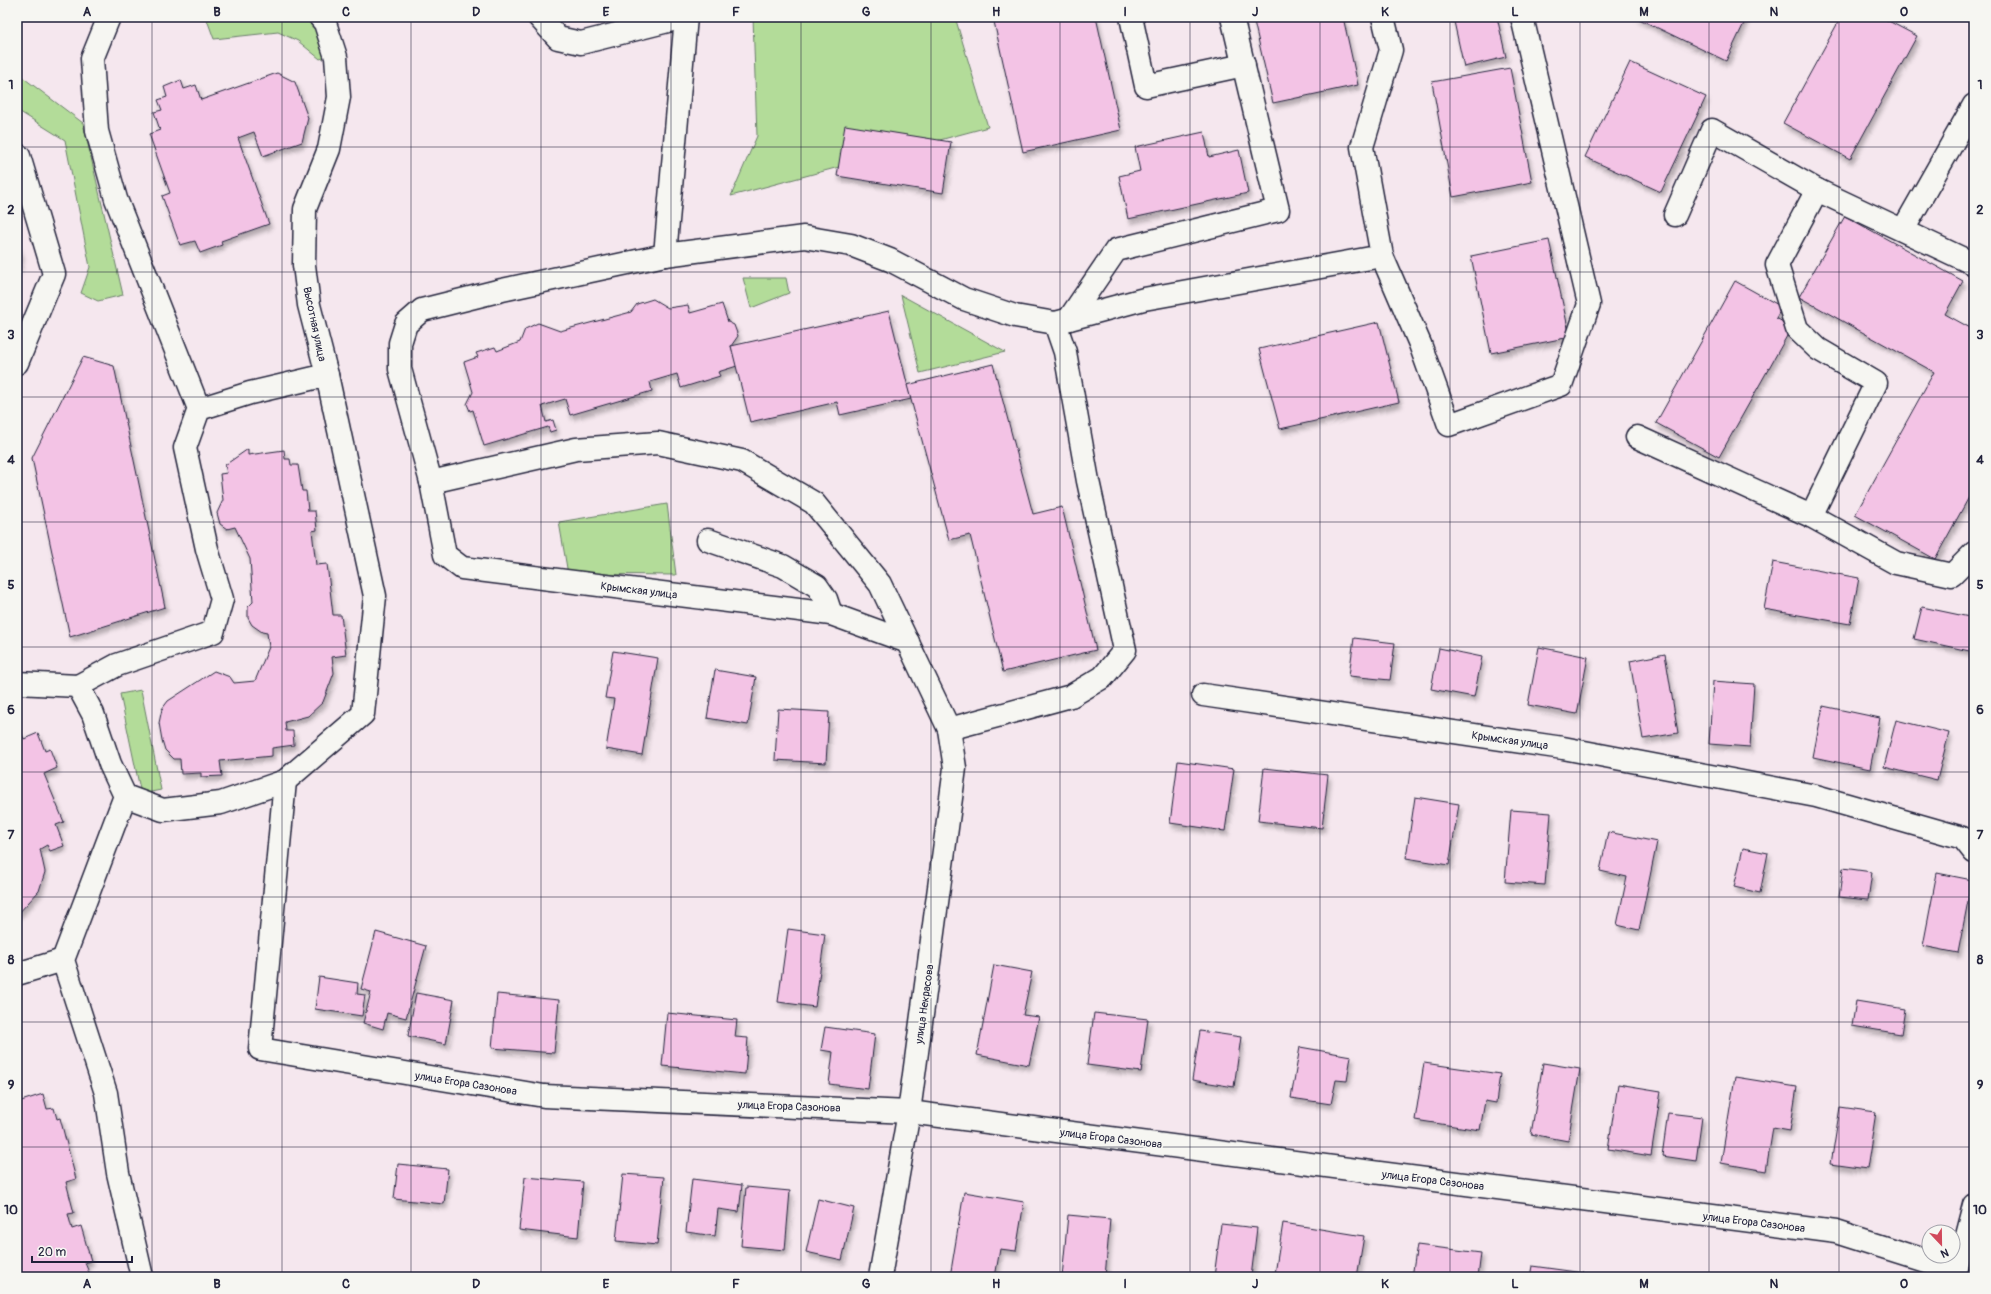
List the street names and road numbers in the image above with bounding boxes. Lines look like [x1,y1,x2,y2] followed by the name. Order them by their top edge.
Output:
[300,286,329,363] street label: Высотная улица
[600,579,678,602] street label: Крымская улица
[1471,729,1549,752] street label: Крымская улица
[912,963,937,1046] street label: улица Некрасова
[413,1069,518,1098] street label: улица Егора Сазонова
[736,1098,841,1115] street label: улица Егора Сазонова
[1058,1126,1163,1151] street label: улица Егора Сазонова
[1380,1168,1485,1193] street label: улица Егора Сазонова
[1701,1210,1806,1235] street label: улица Егора Сазонова

